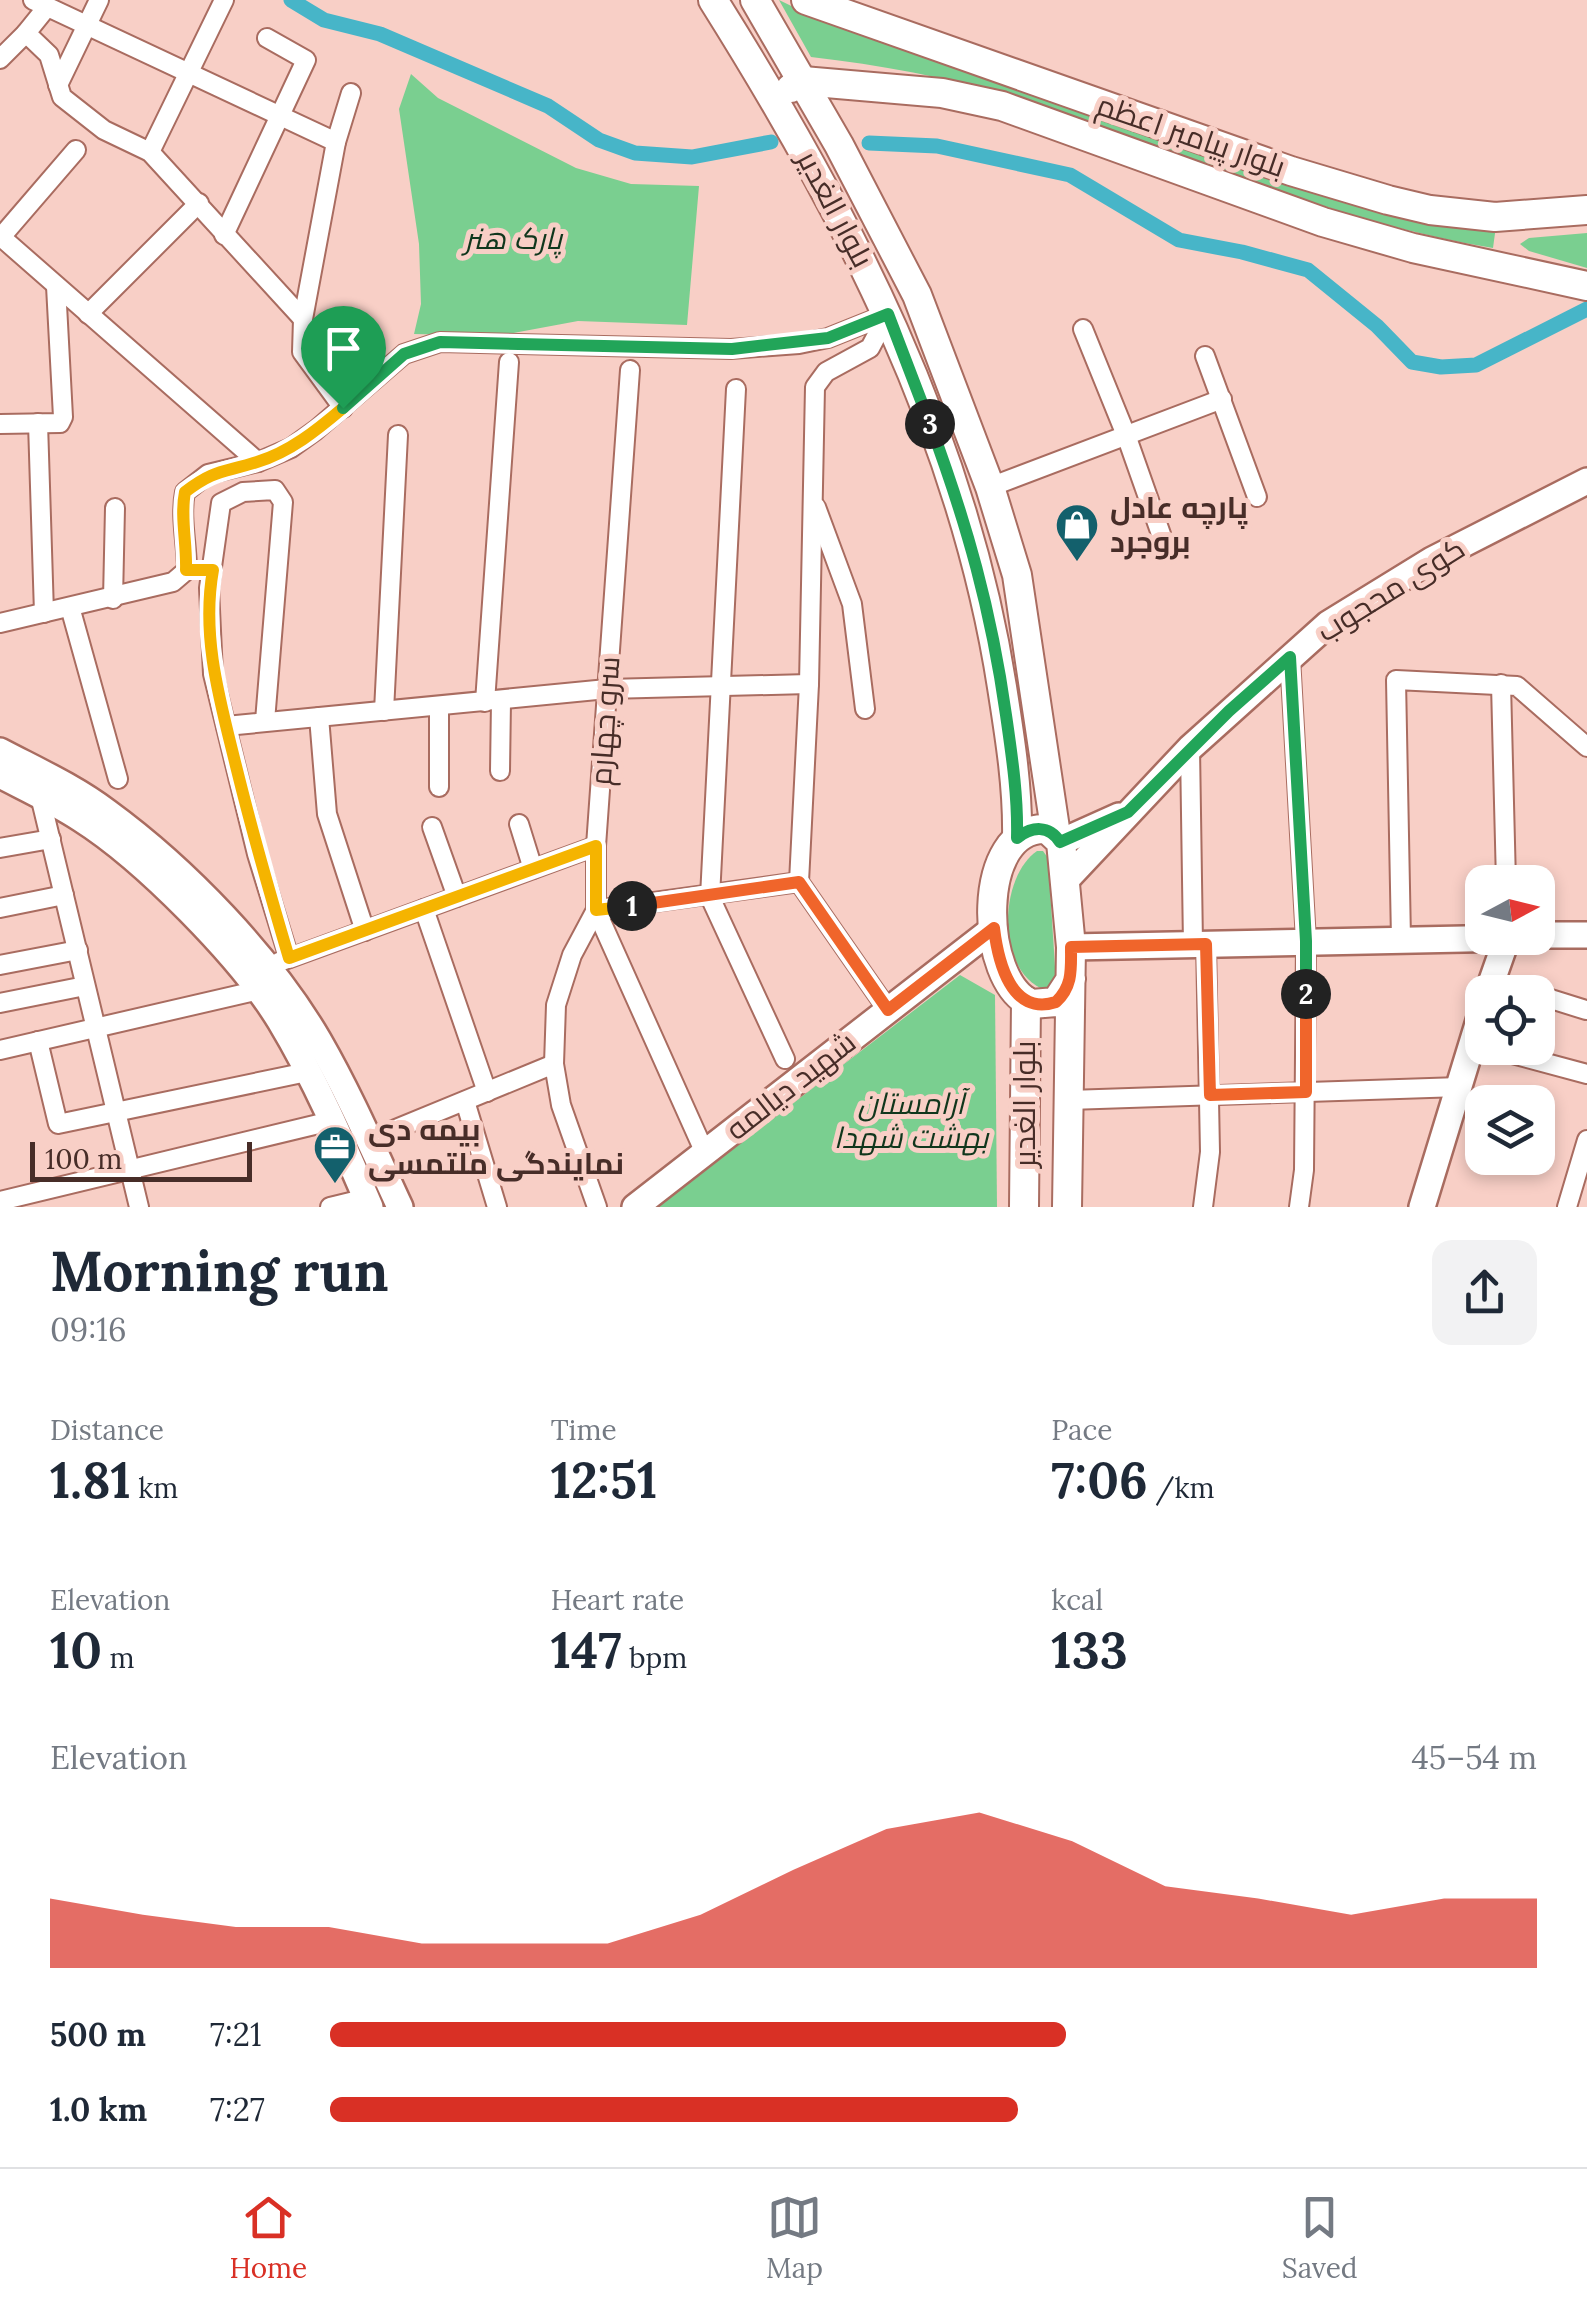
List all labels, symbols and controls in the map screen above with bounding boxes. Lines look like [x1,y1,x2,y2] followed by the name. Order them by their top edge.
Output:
[1091,85,1291,187] street label: بلوار پیامبر اعظم
[788,142,882,273] street label: بلوار الغدیر
[460,219,564,259] park label: پارک هنر
[301,306,386,409] pin
[316,321,371,376] icon: arrive
[905,399,955,449] pin: 3
[922,406,938,442] text: 3
[1110,488,1248,560] place label: پارچه عادل بروجرد
[1054,502,1100,563] shop icon: پارچه عادل بروجرد
[1309,529,1471,650] street label: کوی محجوب
[581,655,629,787] street label: سرو چهارم
[1465,865,1555,955] north arrow
[1465,865,1555,1175] map controls
[607,881,657,931] pin: 1
[626,888,638,924] text: 1
[1281,969,1331,1019] pin: 2
[1465,975,1555,1065] button: locate
[1299,976,1313,1012] text: 2
[718,1023,863,1148] street label: شهید دیالمه
[1005,1041,1043,1169] street label: بلوار الغدیر
[834,1084,990,1156] park label: آرامستان بهشت شهدا
[1465,1085,1555,1175] button: layers
[368,1110,624,1182] place label: بیمه دی نمایندگی ملتمسی
[312,1124,358,1185] office icon: بیمه دی نمایندگی ملتمسی
[30,1137,252,1182] scale bar
[45,1141,122,1177] text: 100 m
[50,1236,388,1306] text: Morning run
[1432,1240,1537,1345] button: share
[50,1309,127,1350] text: 09:16
[50,1412,164,1448] text: Distance
[551,1412,617,1448] text: Time
[1051,1412,1112,1448] text: Pace
[50,1448,131,1512] text: 1.81
[551,1448,657,1512] text: 12:51
[1051,1448,1148,1512] text: 7:06
[131,1470,178,1506] text: km
[1148,1470,1215,1506] text: /km
[50,1582,170,1618] text: Elevation
[551,1582,684,1618] text: Heart rate
[1051,1582,1103,1618] text: kcal
[50,1618,102,1682] text: 10
[551,1618,622,1682] text: 147
[1051,1618,1128,1682] text: 133
[102,1640,135,1676] text: m
[622,1640,687,1676] text: bpm
[50,1737,187,1778] text: Elevation
[1412,1737,1537,1778] text: 45–54 m
[50,2014,146,2055] text: 500 m
[210,2014,262,2055] text: 7:21
[50,2089,147,2130] text: 1.0 km
[210,2089,265,2130] text: 7:27
[229,2190,307,2286] tab: Home
[766,2190,823,2286] tab: Map
[1282,2190,1358,2286] tab: Saved

